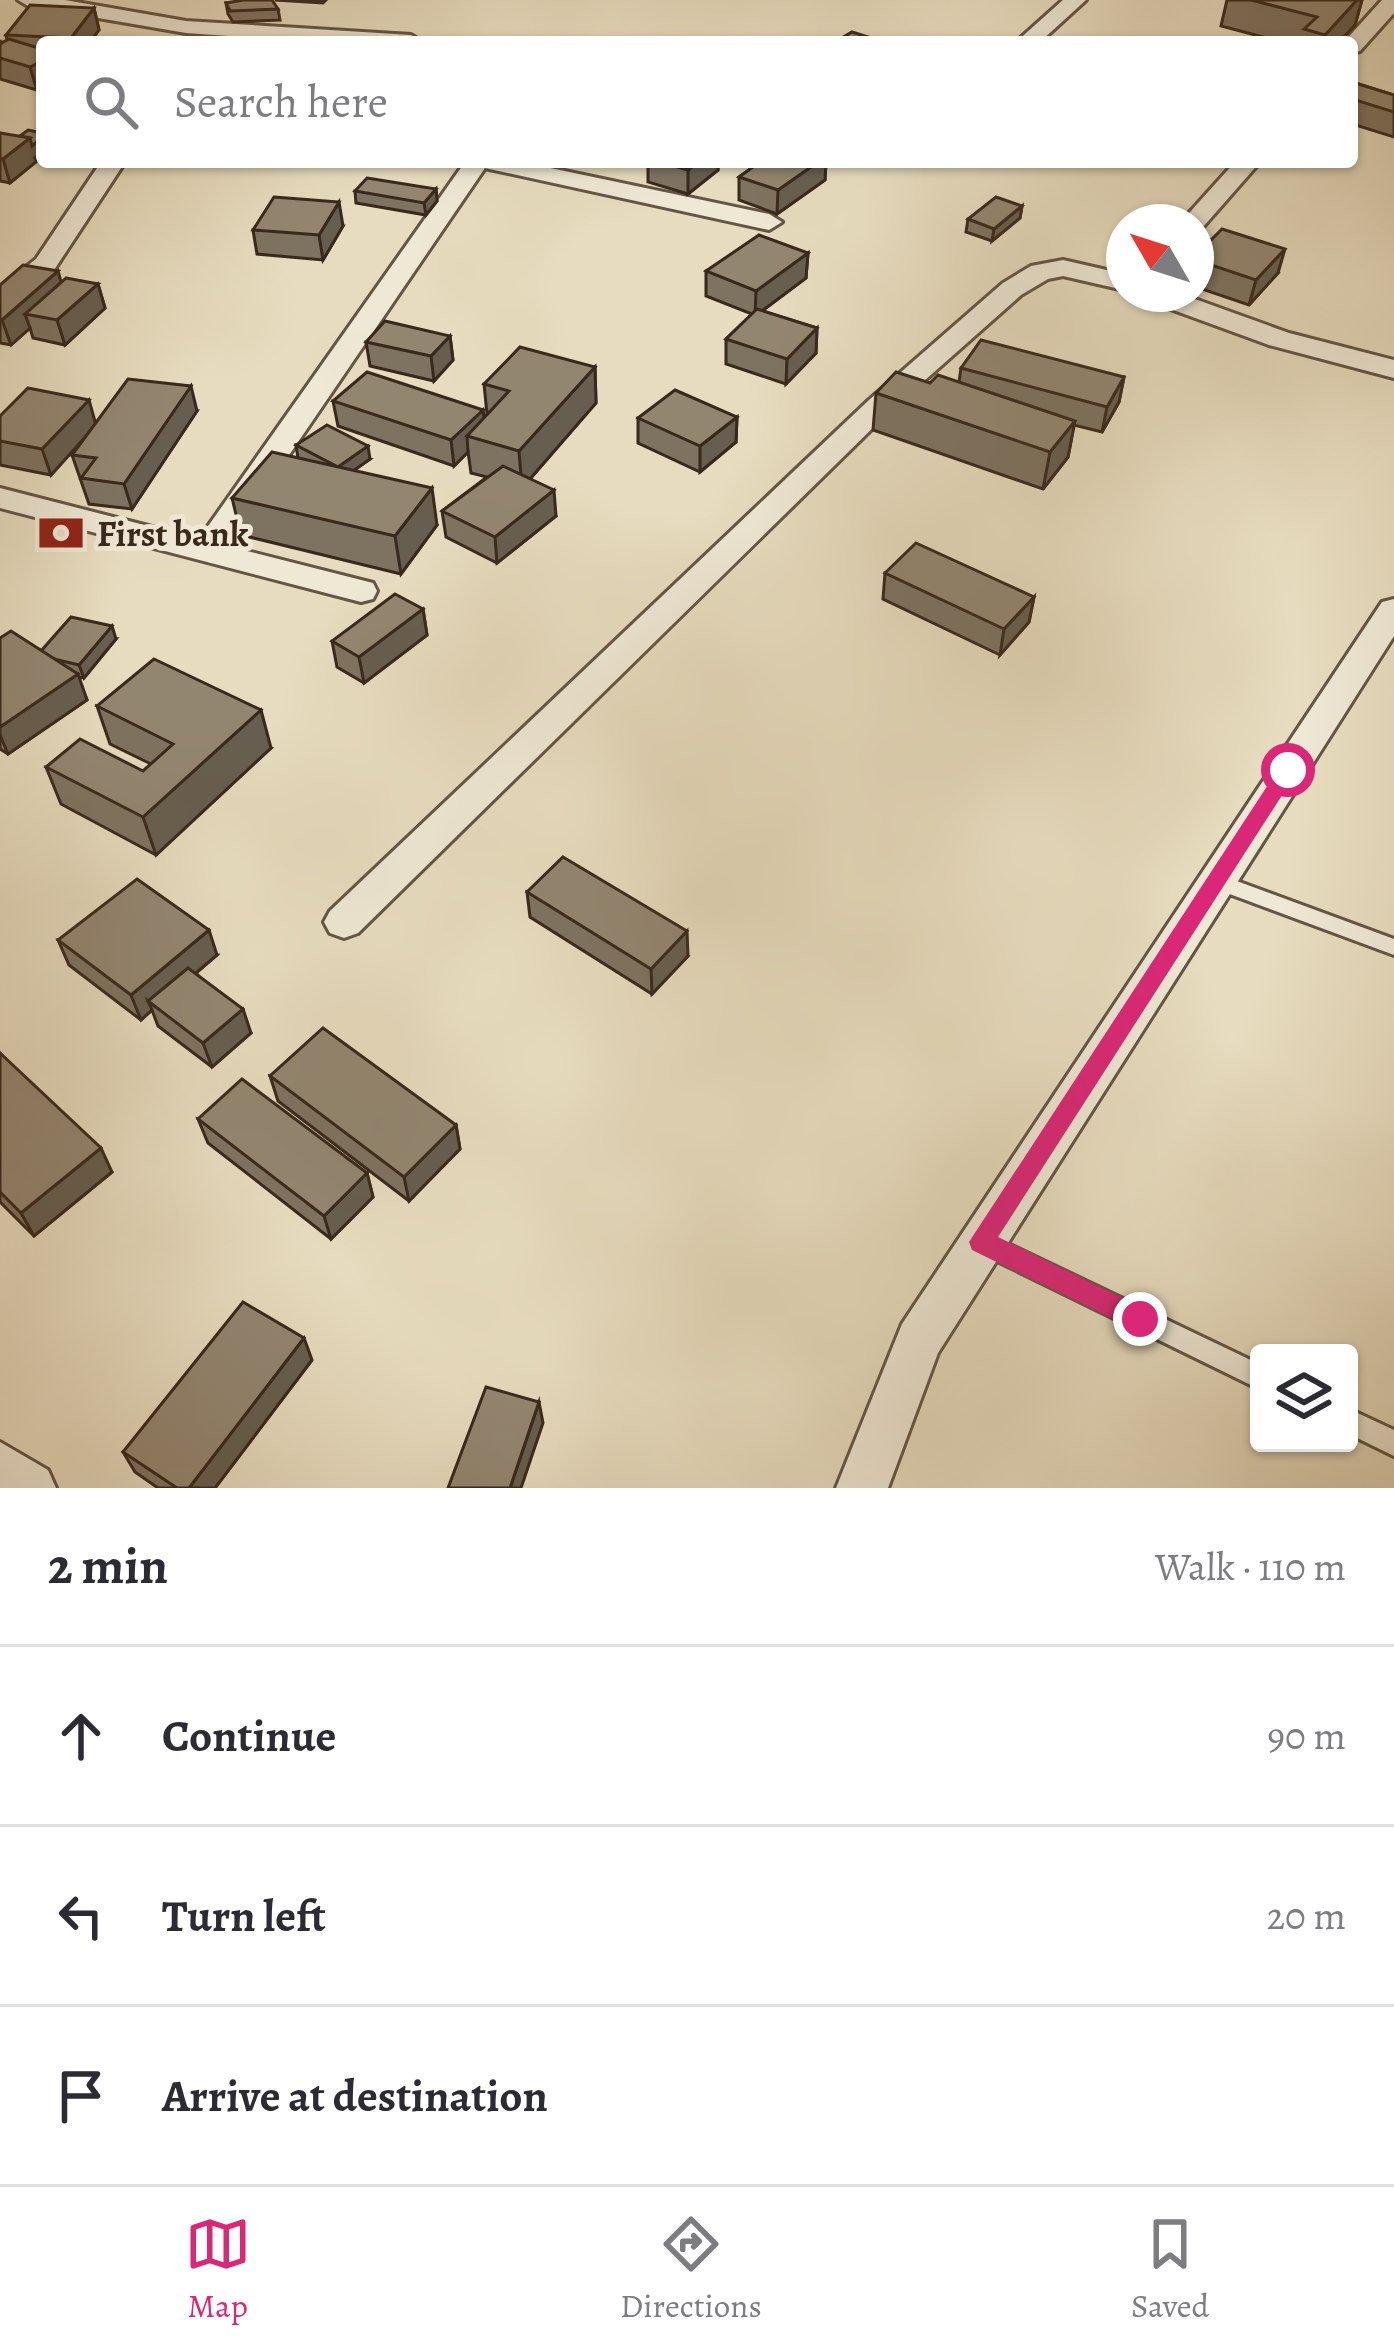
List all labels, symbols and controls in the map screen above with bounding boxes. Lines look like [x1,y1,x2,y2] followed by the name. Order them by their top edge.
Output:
[36,36,1358,168] search box
[78,69,144,135] icon: search
[174,71,388,133] text: Search here
[1106,204,1214,312] north arrow
[36,508,86,558] bank icon: First bank
[97,509,249,558] place label: First bank
[1261,743,1315,797] route start
[1113,1292,1167,1346] route end
[1250,1344,1358,1452] map controls
[1250,1344,1358,1452] button: layers
[48,1531,168,1601] text: 2 min
[1155,1540,1346,1593] text: Walk · 110 m
[48,1703,114,1769] icon: ahead
[162,1705,336,1767] text: Continue
[1267,1709,1346,1762] text: 90 m
[48,1883,114,1949] icon: left
[162,1885,326,1947] text: Turn left
[1267,1889,1346,1942] text: 20 m
[48,2063,114,2129] icon: arrive
[162,2065,548,2127] text: Arrive at destination
[185,2211,251,2328] tab: Map
[620,2211,762,2328] tab: Directions
[1131,2211,1209,2328] tab: Saved

